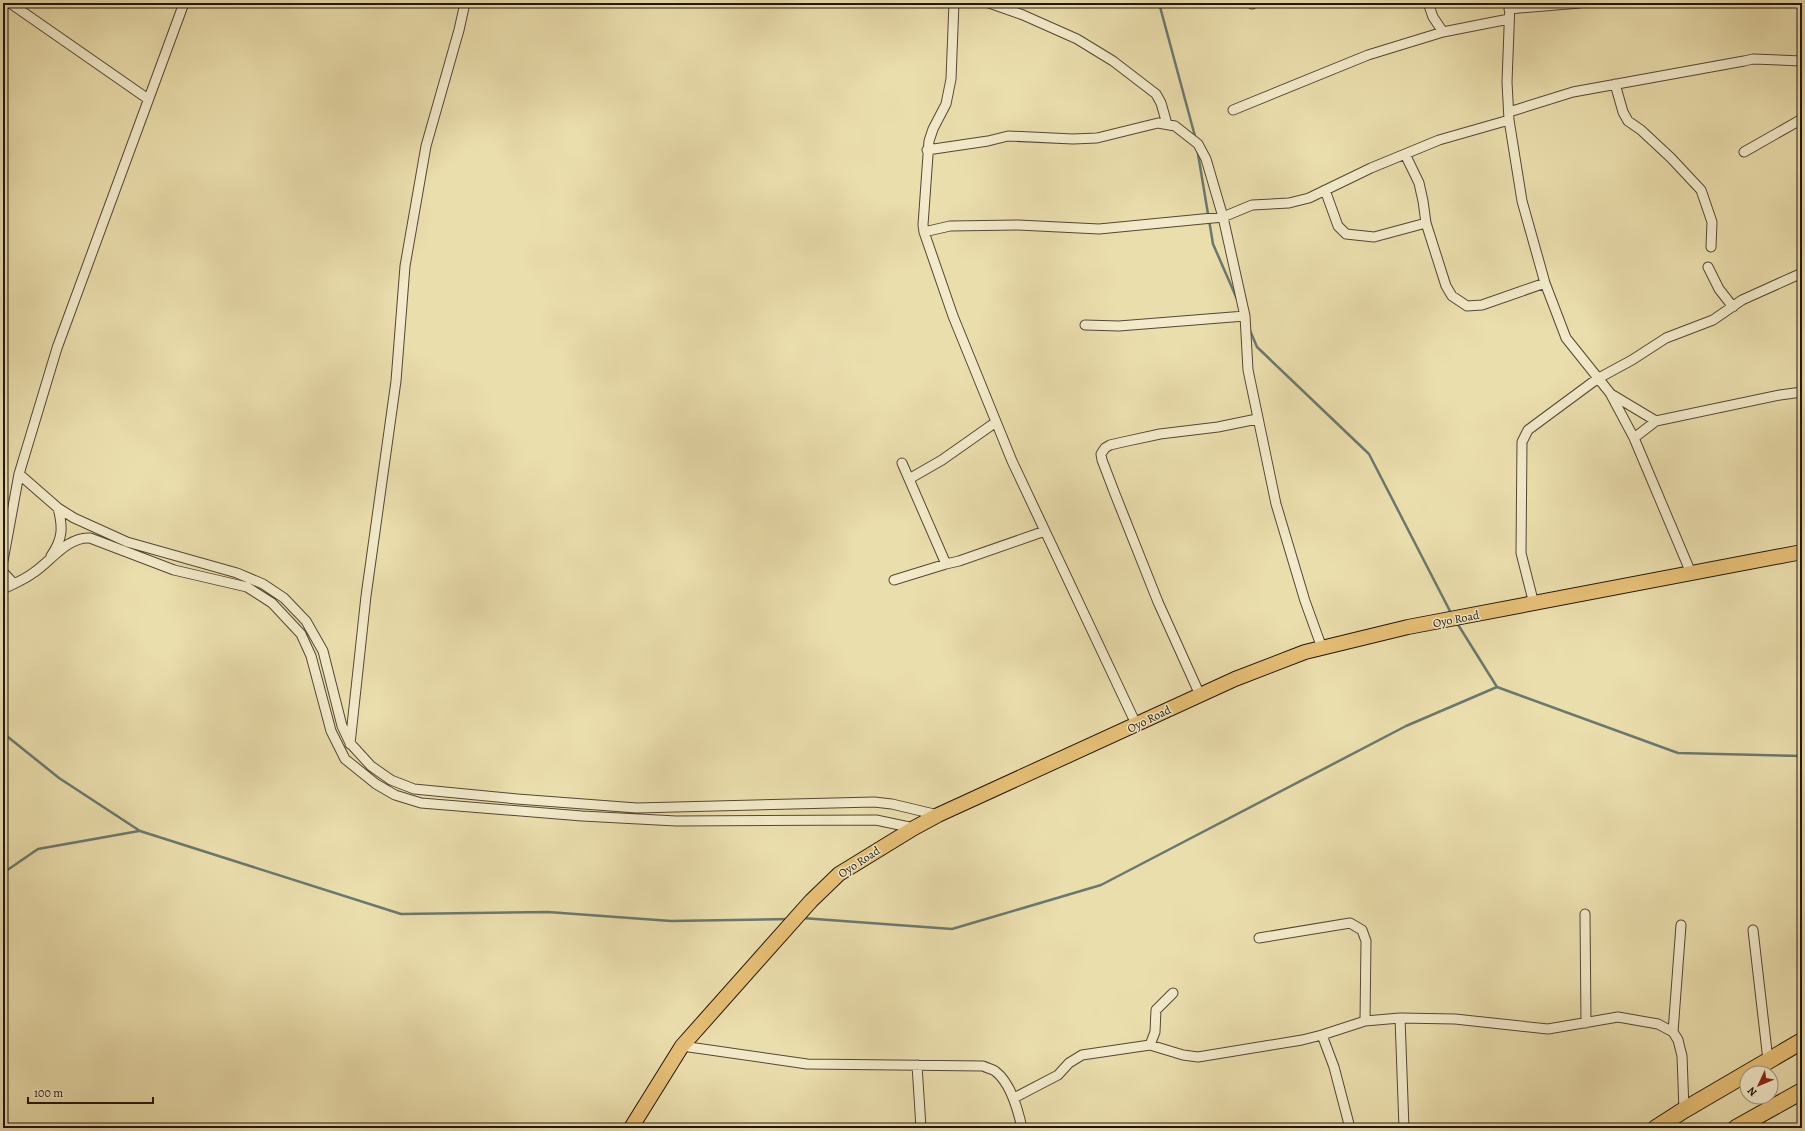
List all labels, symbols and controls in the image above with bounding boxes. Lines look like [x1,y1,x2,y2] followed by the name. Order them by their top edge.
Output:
[1431,607,1481,631] street label: Oyo Road
[1124,701,1174,736] street label: Oyo Road
[835,842,883,881] street label: Oyo Road
[1739,1065,1779,1105] north arrow
[28,1079,153,1105] scale bar
[1744,1084,1760,1100] text: N
[34,1085,63,1101] text: 100 m

